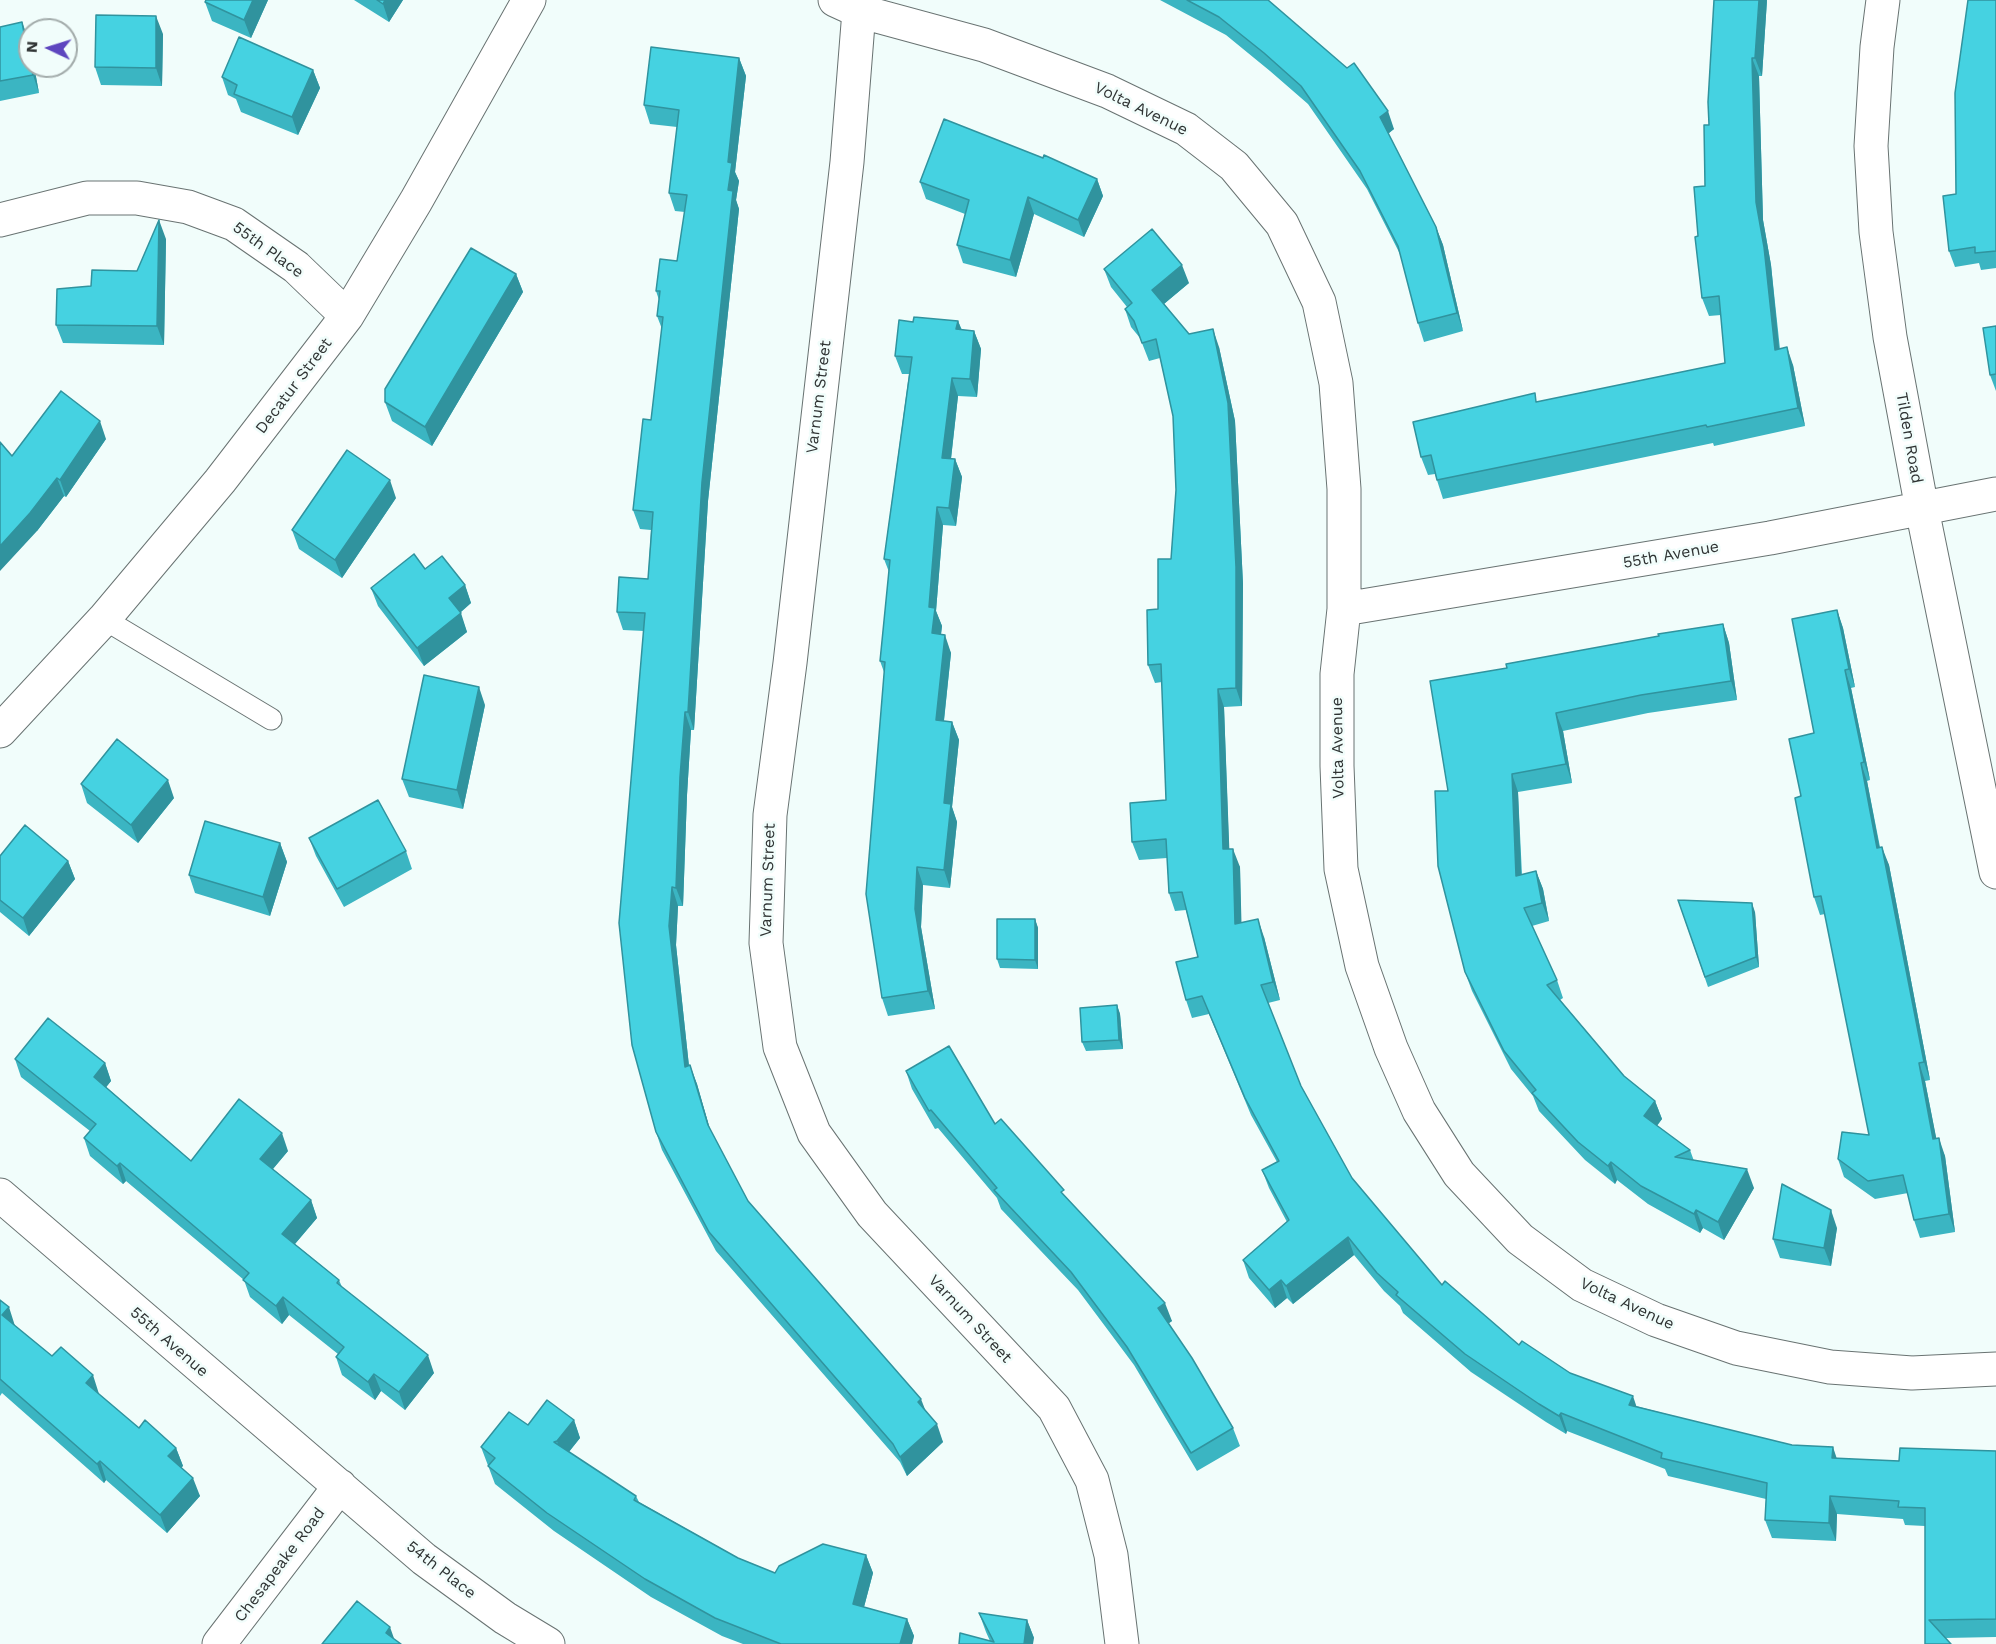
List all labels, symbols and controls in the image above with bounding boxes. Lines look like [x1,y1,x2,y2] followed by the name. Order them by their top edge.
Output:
[18,18,78,78] north arrow
[22,40,41,53] text: N
[1091,78,1191,140] street label: Volta Avenue
[229,218,307,282] street label: 55th Place
[252,334,336,438] street label: Decatur Street
[803,339,835,455] street label: Varnum Street
[1892,391,1926,485] street label: Tilden Road
[1621,537,1721,573] street label: 55th Avenue
[1328,697,1348,799] street label: Volta Avenue
[756,823,780,937] street label: Varnum Street
[924,1271,1016,1367] street label: Varnum Street
[1577,1274,1677,1334] street label: Volta Avenue
[126,1303,212,1381] street label: 55th Avenue
[231,1504,329,1626] street label: Chesapeake Road
[402,1537,480,1603] street label: 54th Place

